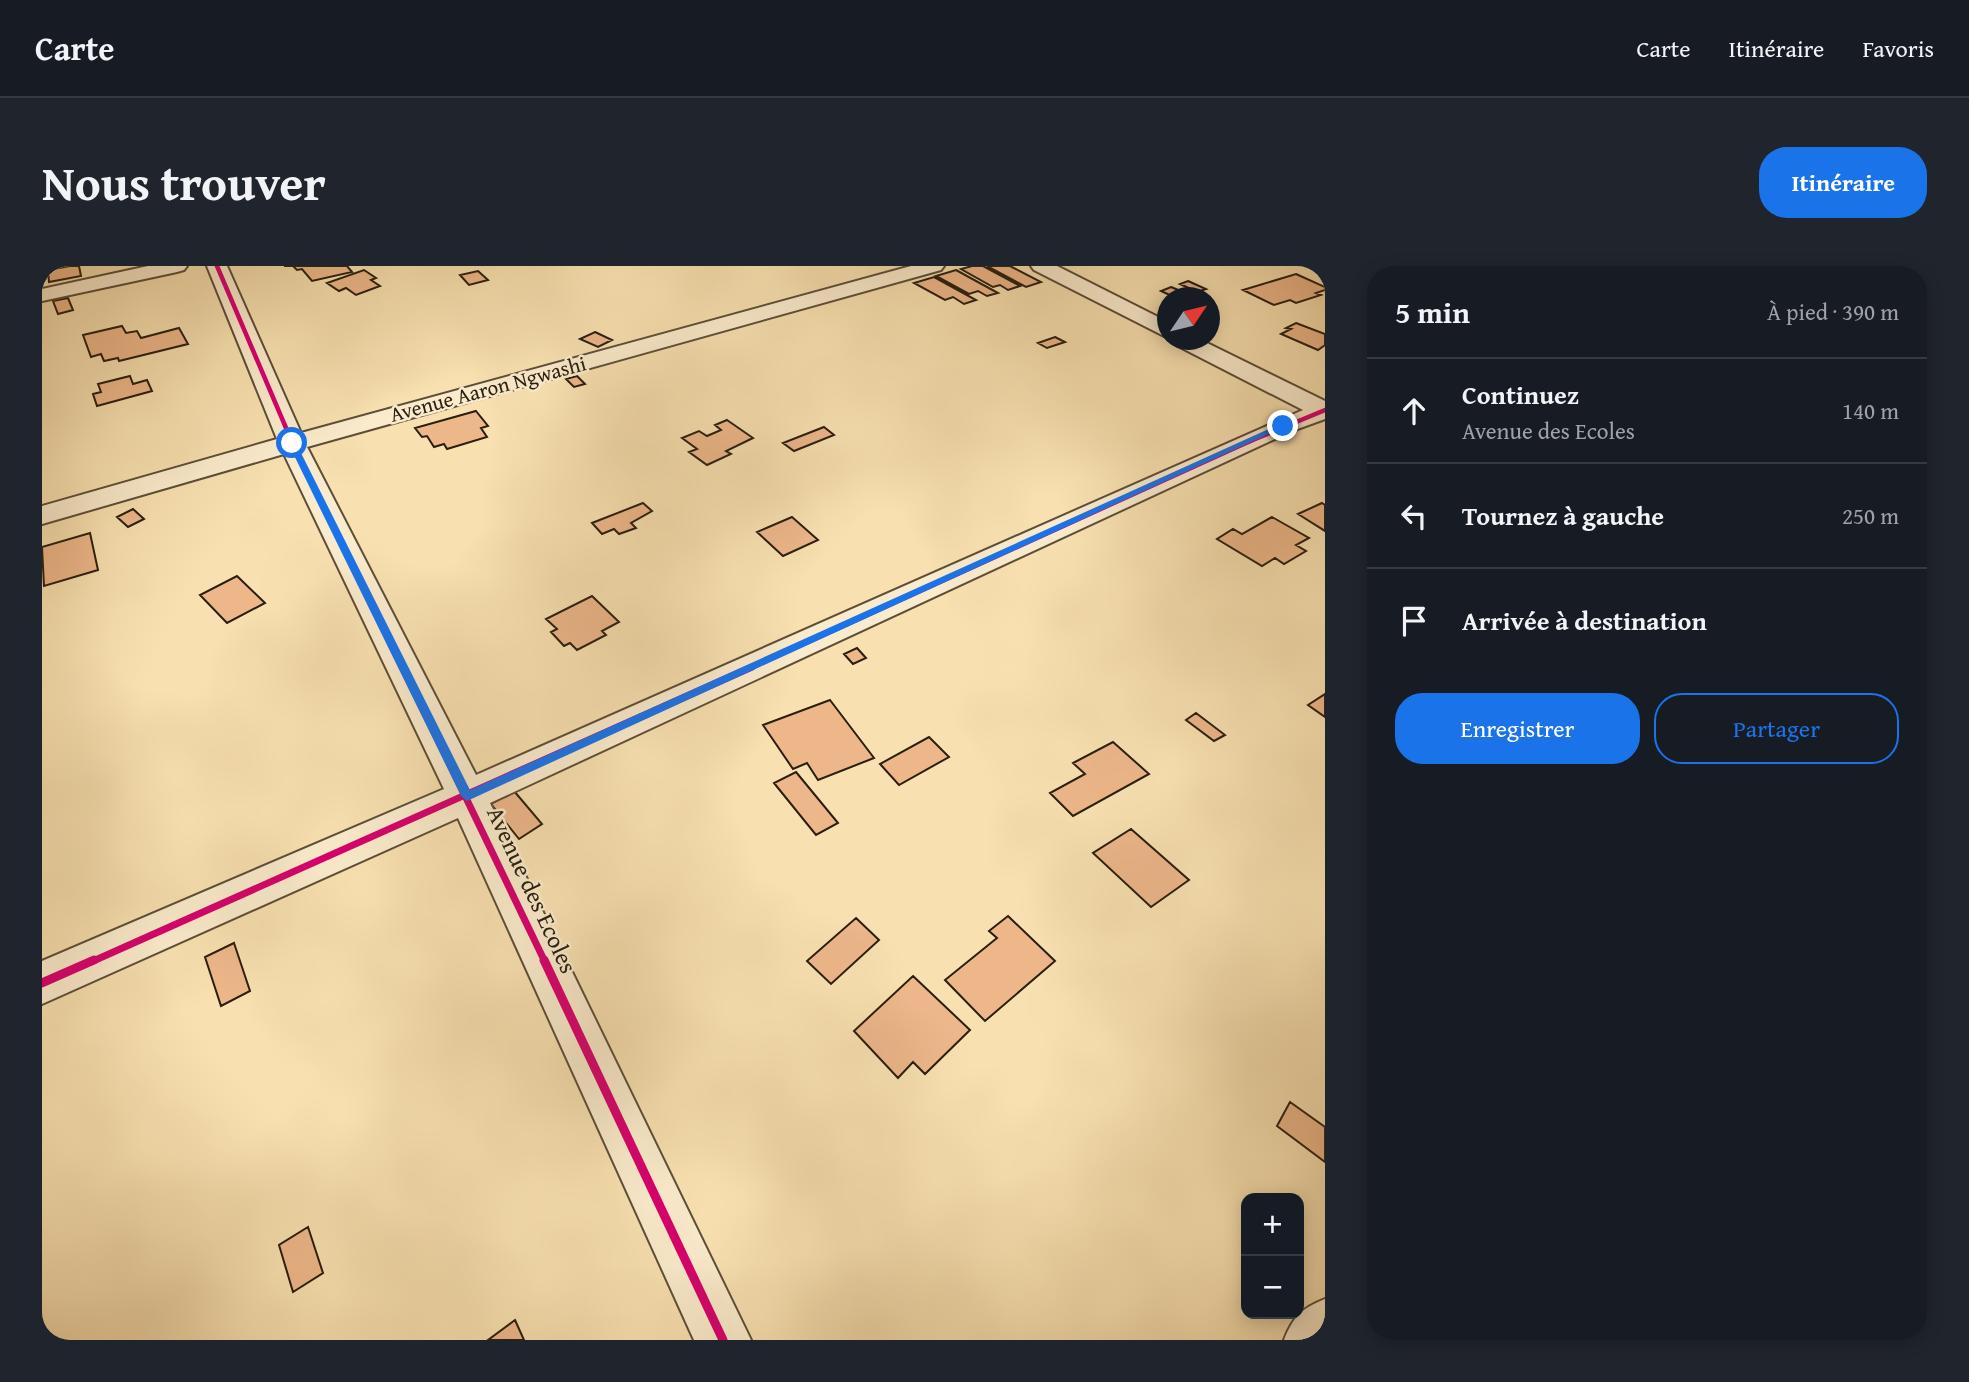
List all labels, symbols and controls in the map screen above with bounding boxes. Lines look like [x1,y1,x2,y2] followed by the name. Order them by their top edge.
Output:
[35,24,114,72] text: Carte
[1637,31,1691,66] text: Carte
[1729,31,1824,66] text: Itinéraire
[1862,31,1934,66] text: Favoris
[42,146,326,218] text: Nous trouver
[1759,147,1927,218] button: Itinéraire
[1157,287,1220,350] north arrow
[1395,290,1470,334] text: 5 min
[1767,295,1899,328] text: À pied · 390 m
[386,347,590,430] street label: Avenue Aaron Ngwashi
[1462,375,1579,414] text: Continuez
[1395,392,1433,430] icon: ahead
[1842,394,1899,427] text: 140 m
[1267,410,1298,441] route end
[1462,414,1635,447] text: Avenue des Ecoles
[276,427,307,458] route start
[1462,496,1664,535] text: Tournez à gauche
[1395,497,1433,535] icon: left
[1842,499,1899,532] text: 250 m
[1462,601,1707,640] text: Arrivée à destination
[1395,602,1433,640] icon: arrive
[1395,693,1640,764] button: Enregistrer
[1654,693,1899,764] button: Partager
[478,801,586,979] street label: Avenue des Ecoles
[1241,1193,1304,1319] map controls
[1241,1193,1304,1256] button: +
[1241,1256,1304,1319] button: −

